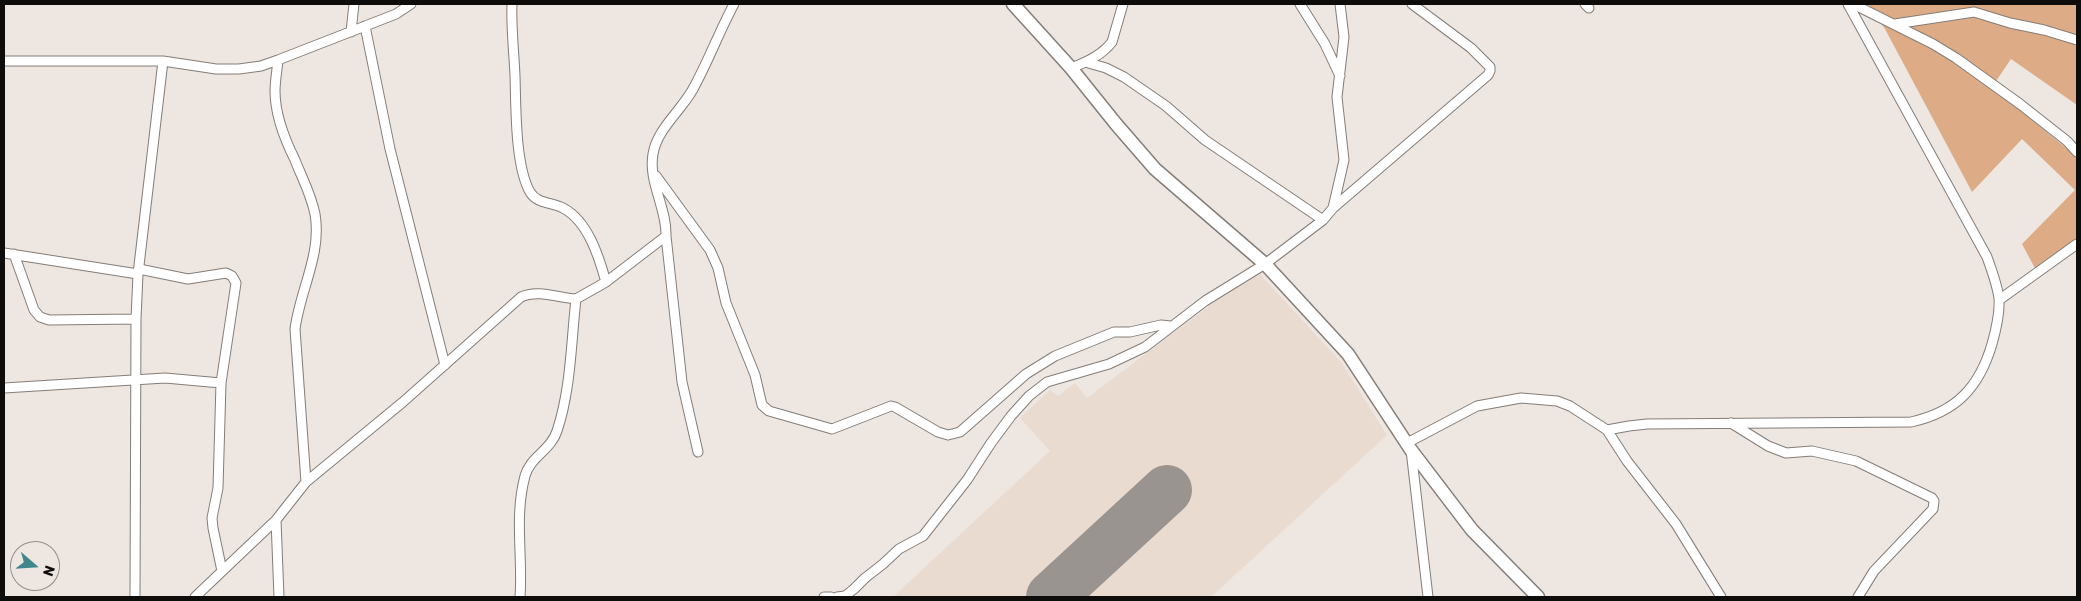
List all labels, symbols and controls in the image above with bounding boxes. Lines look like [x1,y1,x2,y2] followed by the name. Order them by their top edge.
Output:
[10,541,60,591] north arrow
[39,563,58,578] text: N

